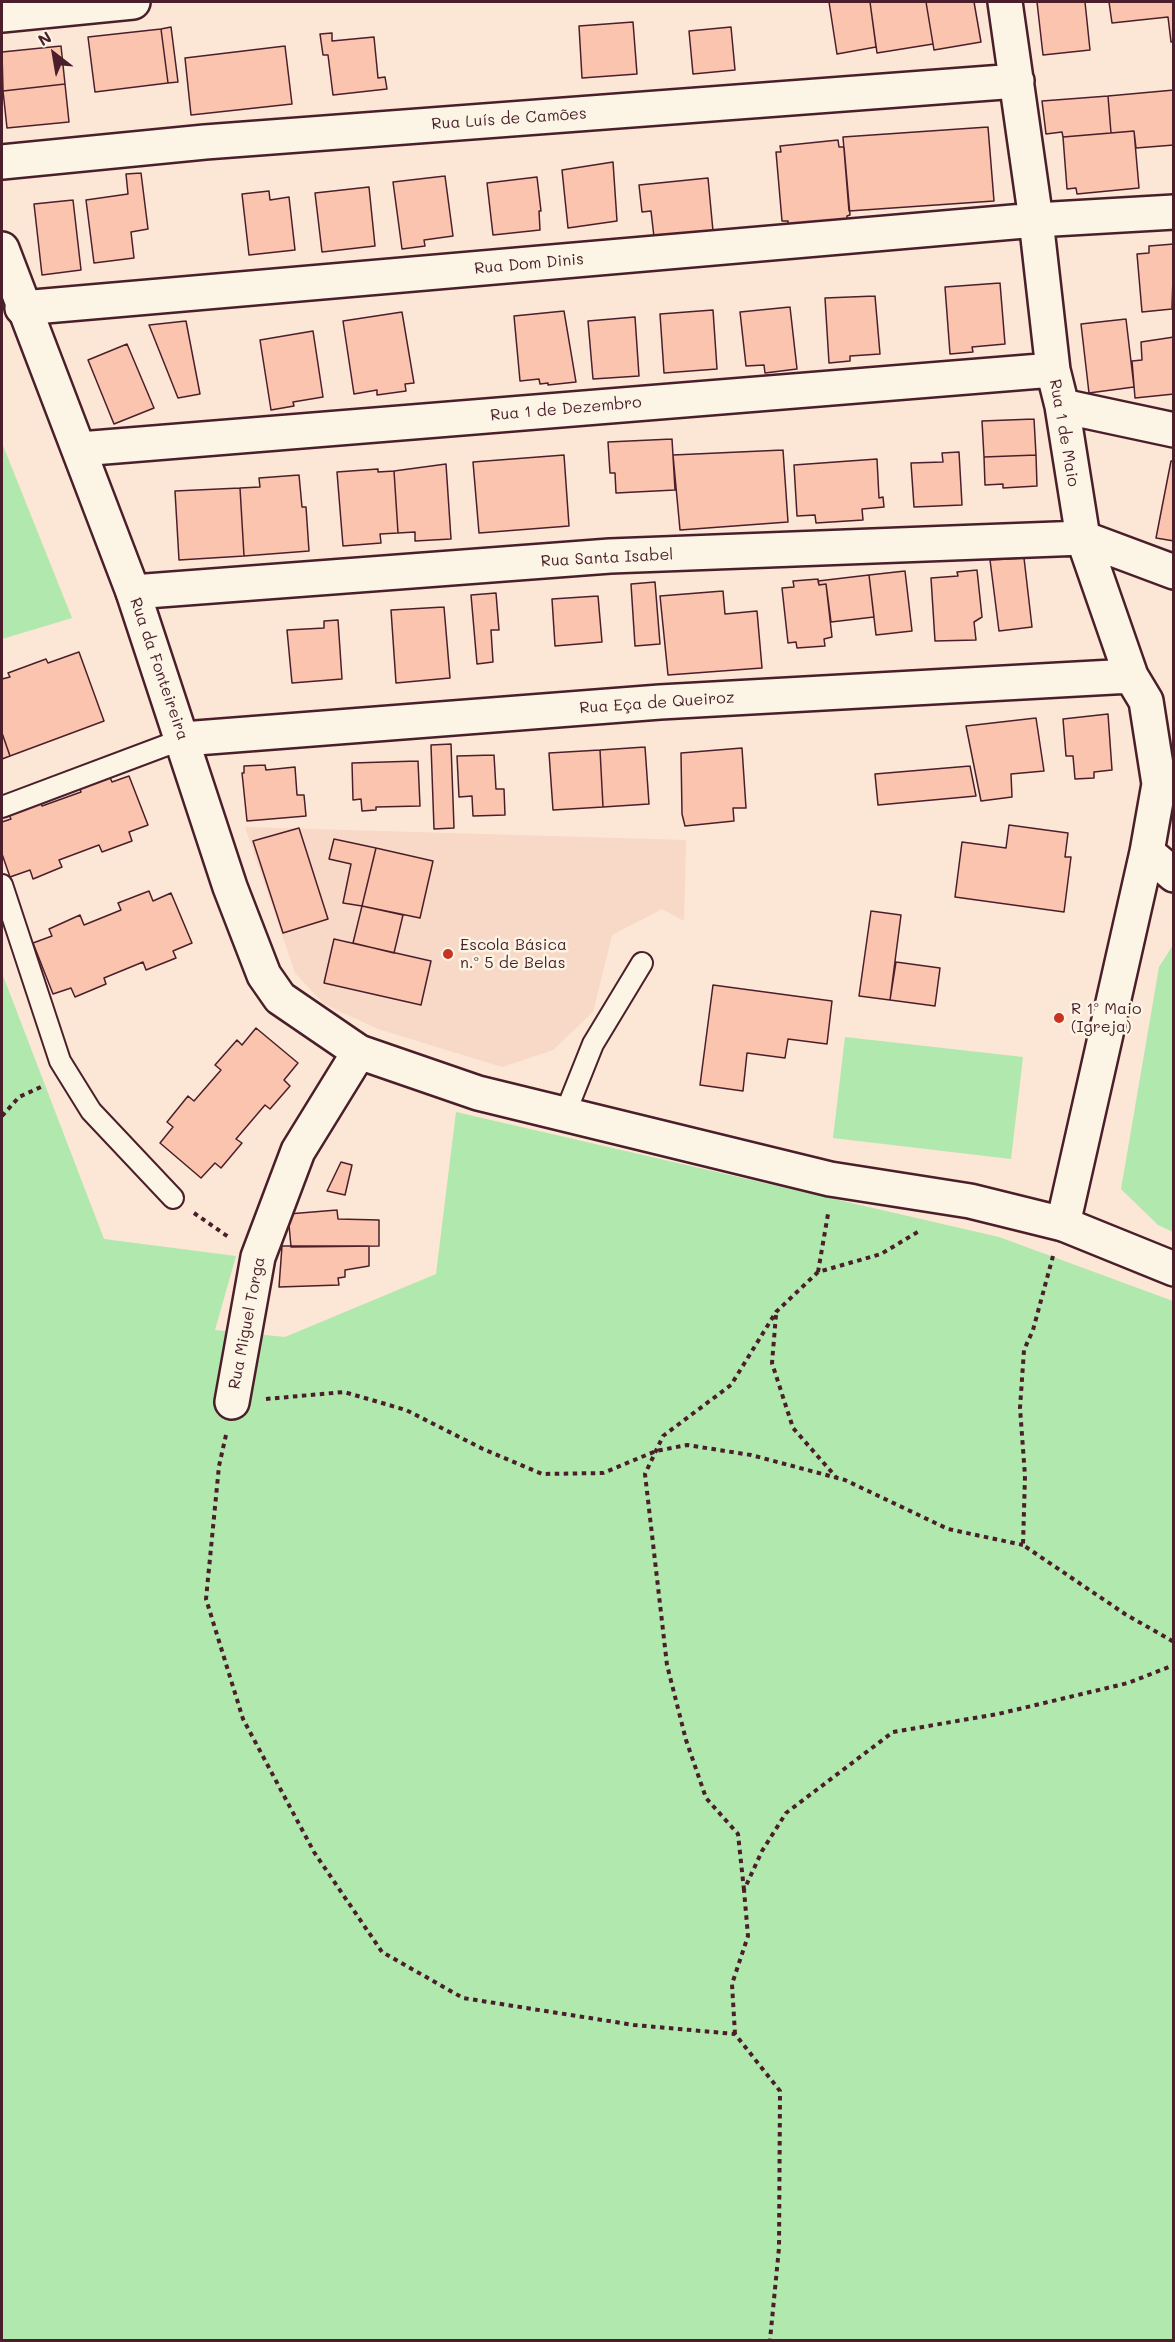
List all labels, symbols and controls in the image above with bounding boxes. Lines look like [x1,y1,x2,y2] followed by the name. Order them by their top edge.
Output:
[24,24,84,84] north arrow
[34,26,55,50] text: N
[431,104,587,134] street label: Rua Luís de Camões
[473,250,585,278] street label: Rua Dom Dinis
[1045,378,1083,488] street label: Rua 1 de Maio
[490,393,642,425] street label: Rua 1 de Dezembro
[540,545,674,571] street label: Rua Santa Isabel
[126,595,192,743] street label: Rua da Fonteireira
[579,688,735,718] street label: Rua Eça de Queiroz
[460,935,567,973] place label: Escola Básica n.º 5 de Belas
[441,947,455,961] marker: Escola Básica n.º 5 de Belas
[1071,999,1141,1037] place label: R 1º Maio (Igreja)
[1052,1011,1066,1025] marker: R 1º Maio (Igreja)
[225,1255,269,1391] street label: Rua Miguel Torga

